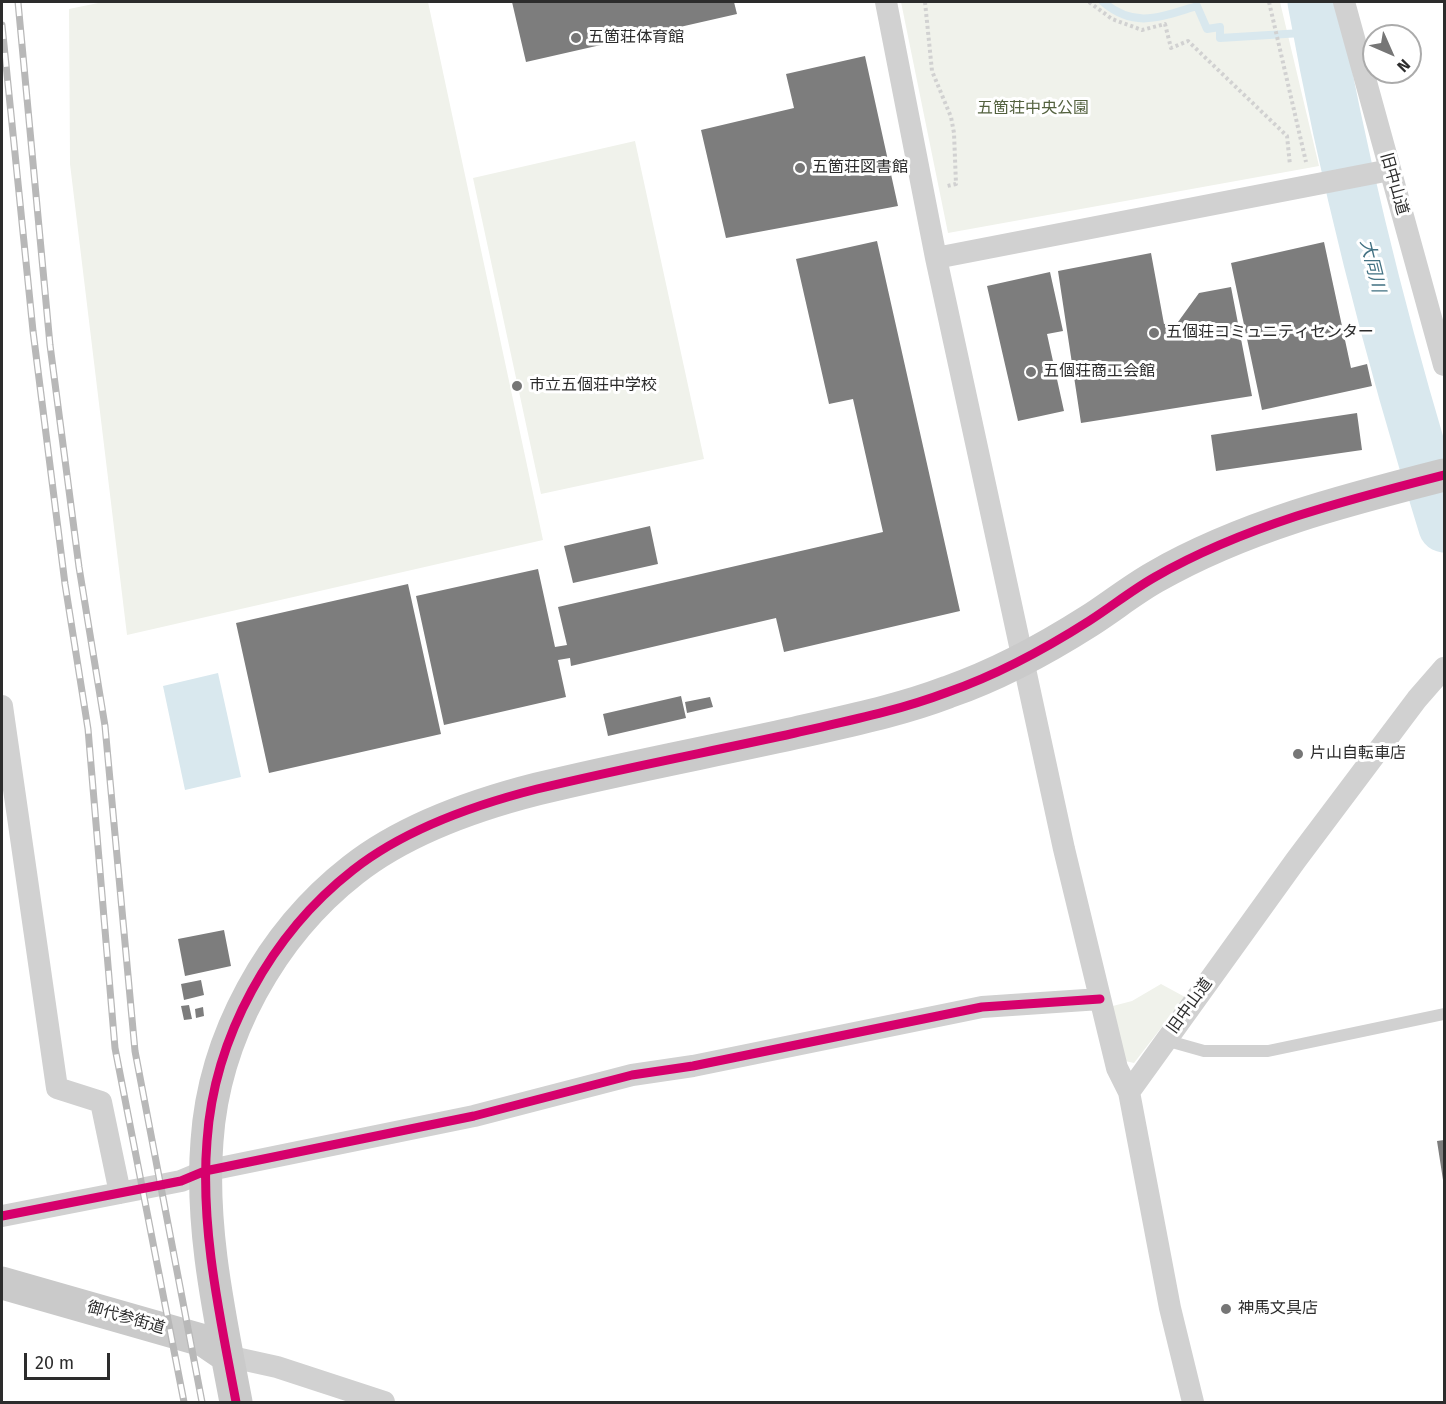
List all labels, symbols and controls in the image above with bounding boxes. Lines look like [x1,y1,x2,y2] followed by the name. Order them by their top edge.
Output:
[1362,24,1422,84] north arrow
[588,28,684,48] place label: 五箇荘体育館
[569,31,583,45] marker: 五箇荘体育館
[1393,55,1414,76] text: N
[977,99,1089,119] park label: 五箇荘中央公園
[1376,151,1412,217] street label: 旧中山道
[812,158,908,178] place label: 五箇荘図書館
[793,161,807,175] marker: 五箇荘図書館
[1355,237,1389,295] water label: 大同川
[1166,323,1374,343] place label: 五個荘コミュニティセンター
[1147,326,1161,340] marker: 五個荘コミュニティセンター
[1043,362,1155,382] place label: 五個荘商工会館
[1024,365,1038,379] marker: 五個荘商工会館
[529,376,657,396] place label: 市立五個荘中学校
[510,379,524,393] marker: 市立五個荘中学校
[1310,744,1406,764] place label: 片山自転車店
[1291,747,1305,761] marker: 片山自転車店
[1163,974,1217,1038] street label: 旧中山道
[85,1298,167,1338] street label: 御代参街道
[1238,1299,1318,1319] place label: 神馬文具店
[1219,1302,1233,1316] marker: 神馬文具店
[27,1341,112,1379] scale bar
[35,1352,74,1374] text: 20 m

